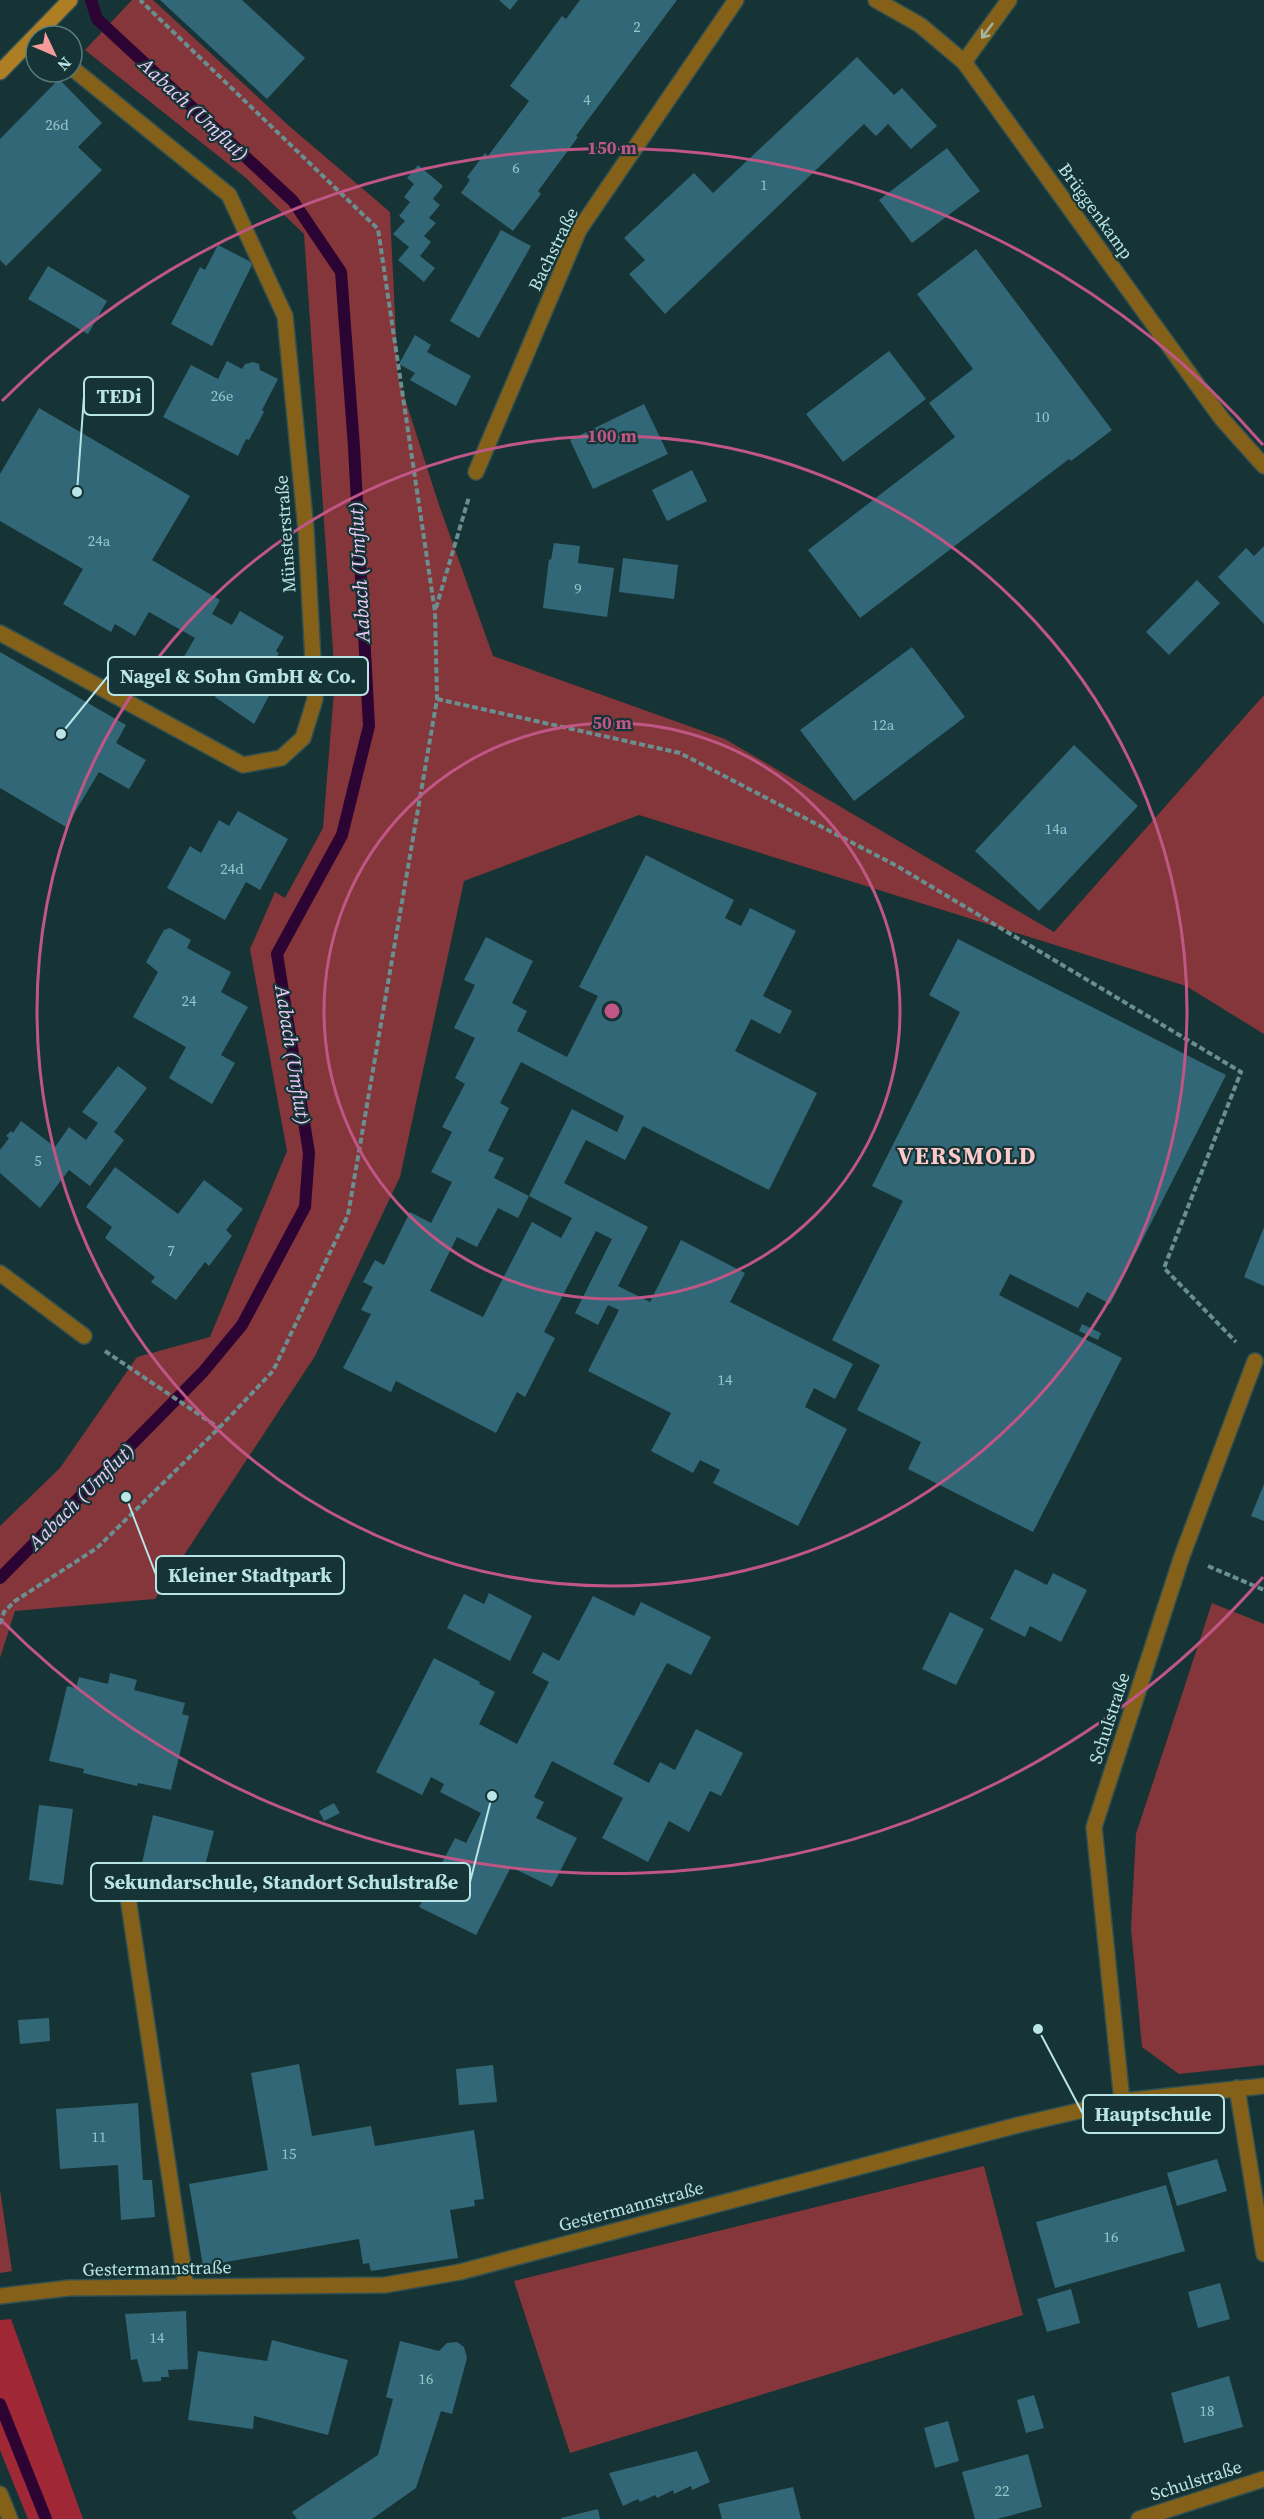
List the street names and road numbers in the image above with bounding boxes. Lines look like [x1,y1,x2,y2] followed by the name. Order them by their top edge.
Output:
[1053,158,1139,264] street label: Brüggenkamp
[522,203,584,295] street label: Bachstraße
[268,474,302,594] street label: Münsterstraße
[1083,1669,1135,1767] street label: Schulstraße
[556,2175,706,2237] street label: Gestermannstraße
[82,2254,232,2282] street label: Gestermannstraße
[1147,2454,1245,2506] street label: Schulstraße

